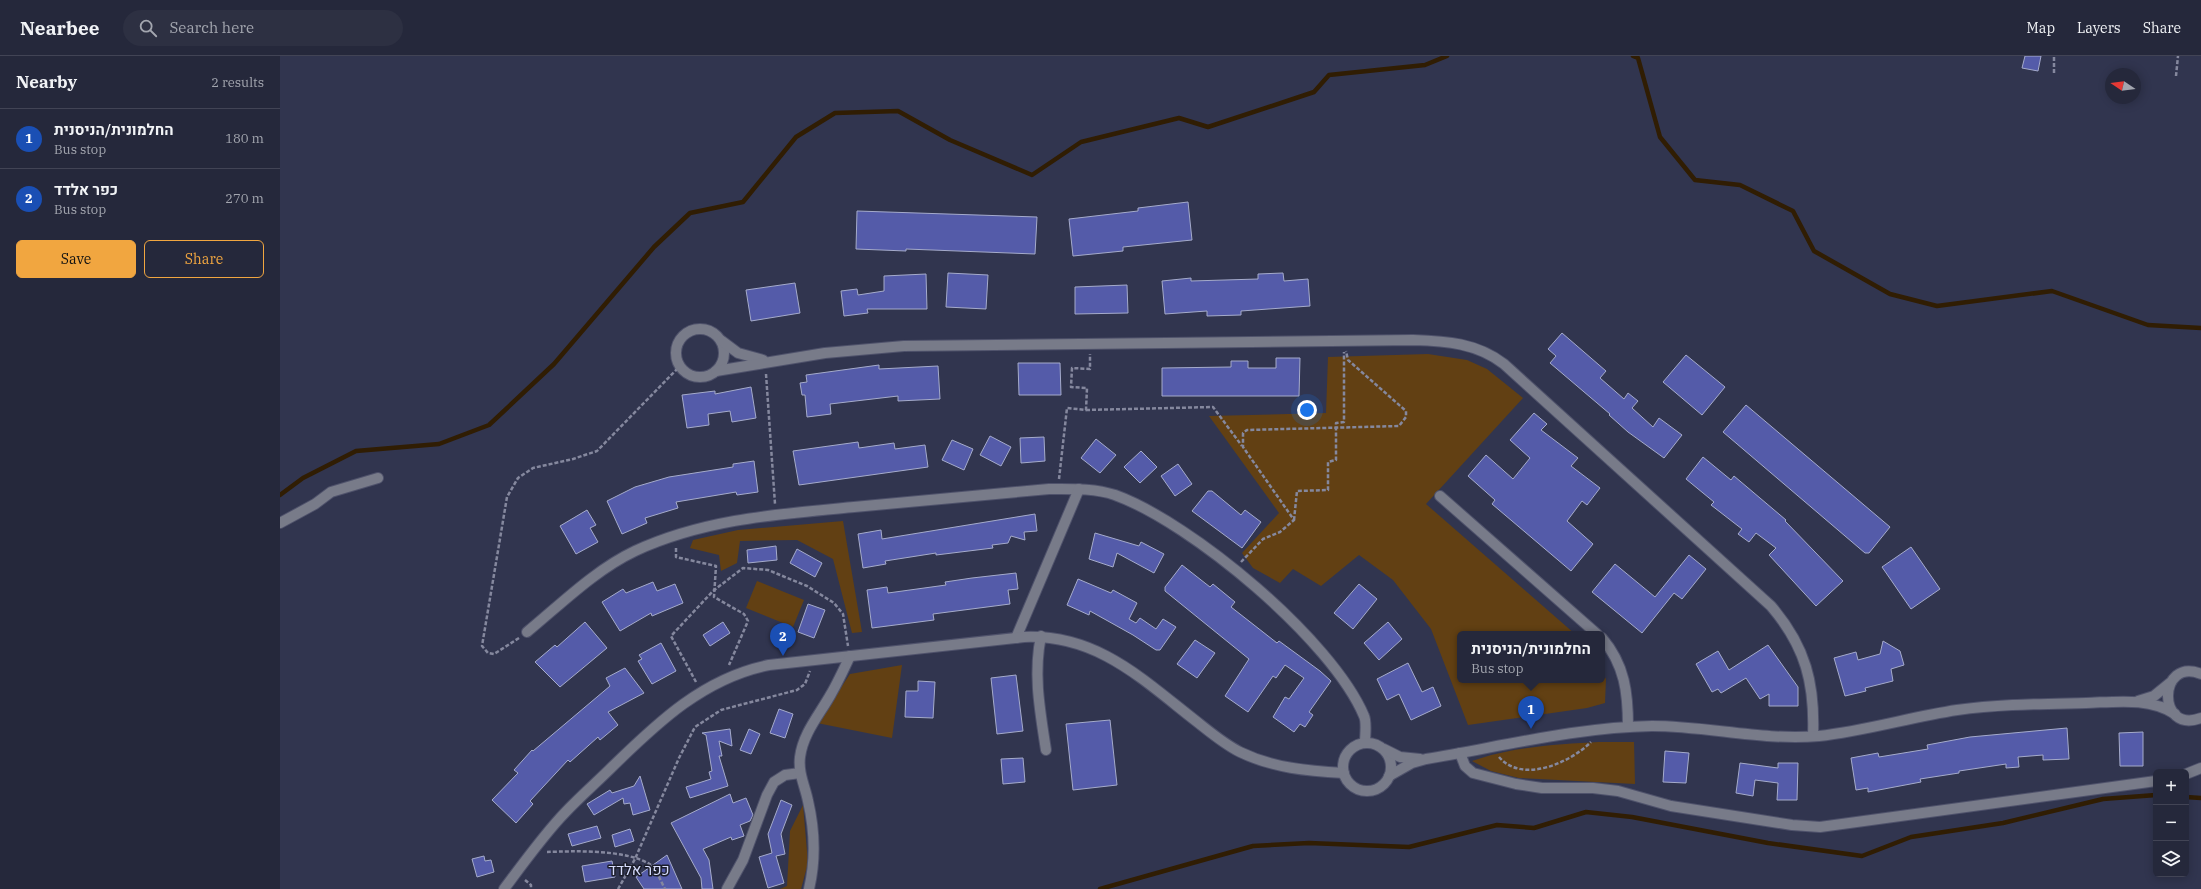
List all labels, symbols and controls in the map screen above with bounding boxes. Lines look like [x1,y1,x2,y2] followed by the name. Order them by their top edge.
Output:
[123,10,403,46] search box
[20,16,99,40] text: Nearbee
[137,17,159,39] icon: search
[169,18,254,37] text: Search here
[2027,19,2055,37] text: Map
[2077,19,2121,37] text: Layers
[2143,19,2181,37] text: Share
[2105,68,2141,104] north arrow
[16,71,77,93] text: Nearby
[211,74,264,91] text: 2 results
[54,120,173,139] text: החלמונית/הניסנית
[25,130,33,147] text: 1
[225,130,264,147] text: 180 m
[54,141,106,158] text: Bus stop
[54,180,118,199] text: כפר אלדד
[25,190,33,207] text: 2
[225,190,264,207] text: 270 m
[54,201,106,218] text: Bus stop
[16,240,136,278] button: Save
[144,240,264,278] button: Share
[1297,400,1317,420] your location
[770,623,796,656] pin: 2
[1457,631,1605,683] popup
[1471,639,1591,658] text: החלמונית/הניסנית
[1471,660,1523,677] text: Bus stop
[1518,696,1544,729] pin: 1
[2153,769,2189,877] map controls
[2153,769,2189,805] button: +
[2153,805,2189,841] button: −
[2153,841,2189,877] button: layers
[608,860,670,879] district label: כפר אלדד

